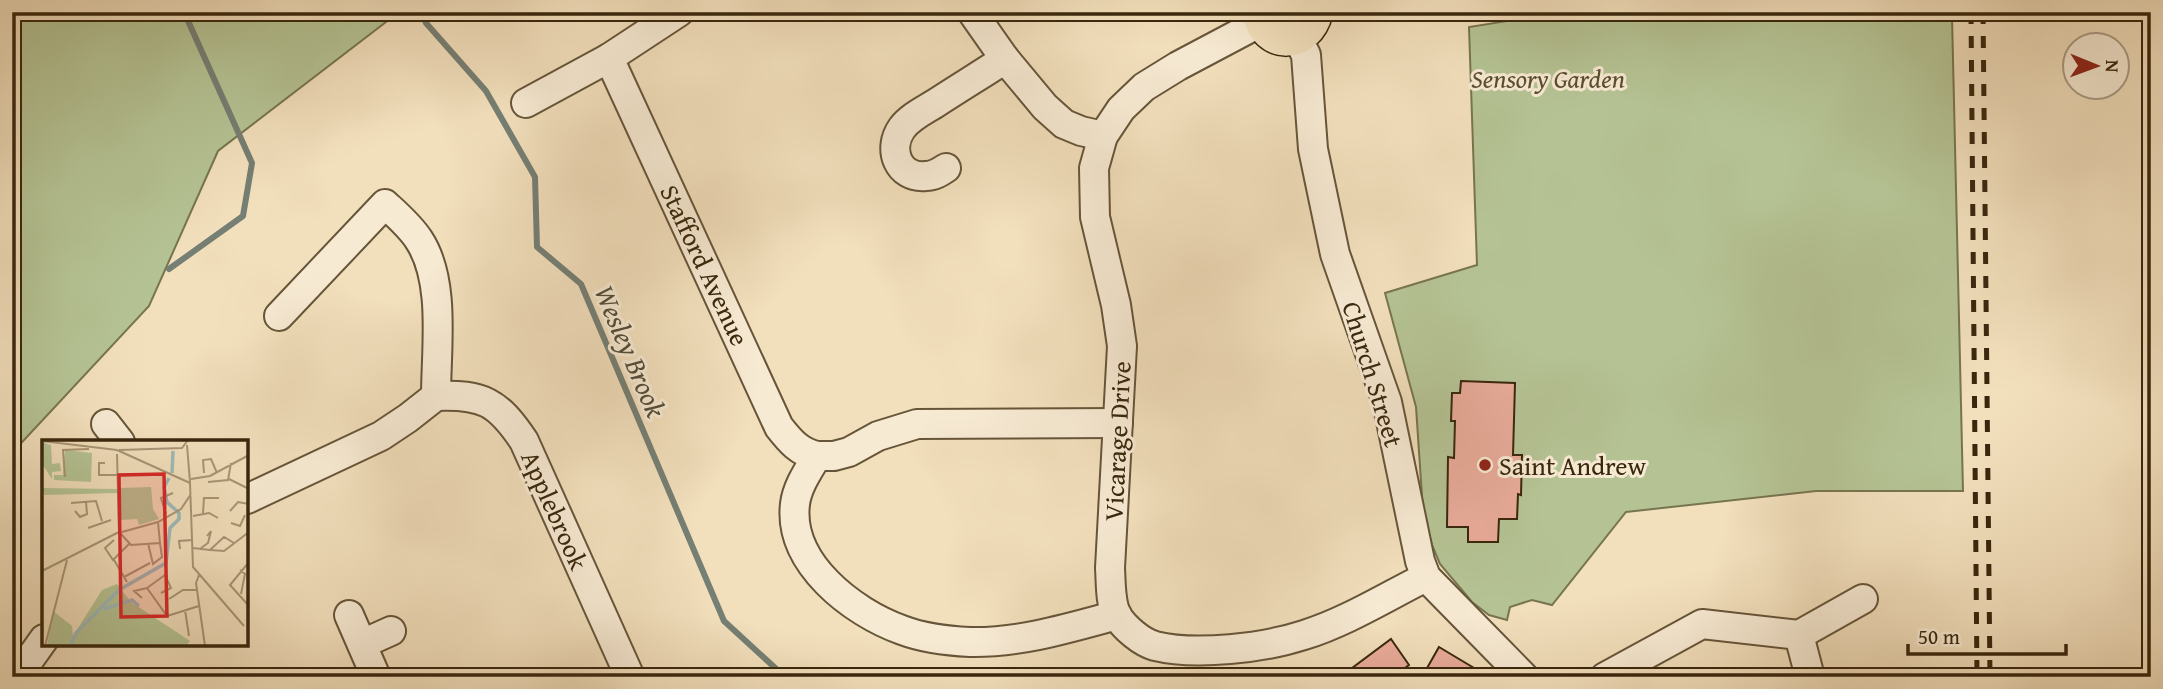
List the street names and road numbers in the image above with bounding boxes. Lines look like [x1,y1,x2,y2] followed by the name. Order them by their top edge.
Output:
[651,178,759,352] street label: Stafford Avenue
[1332,296,1414,452] street label: Church Street
[1093,360,1141,522] street label: Vicarage Drive
[511,444,599,577] street label: Applebrook

